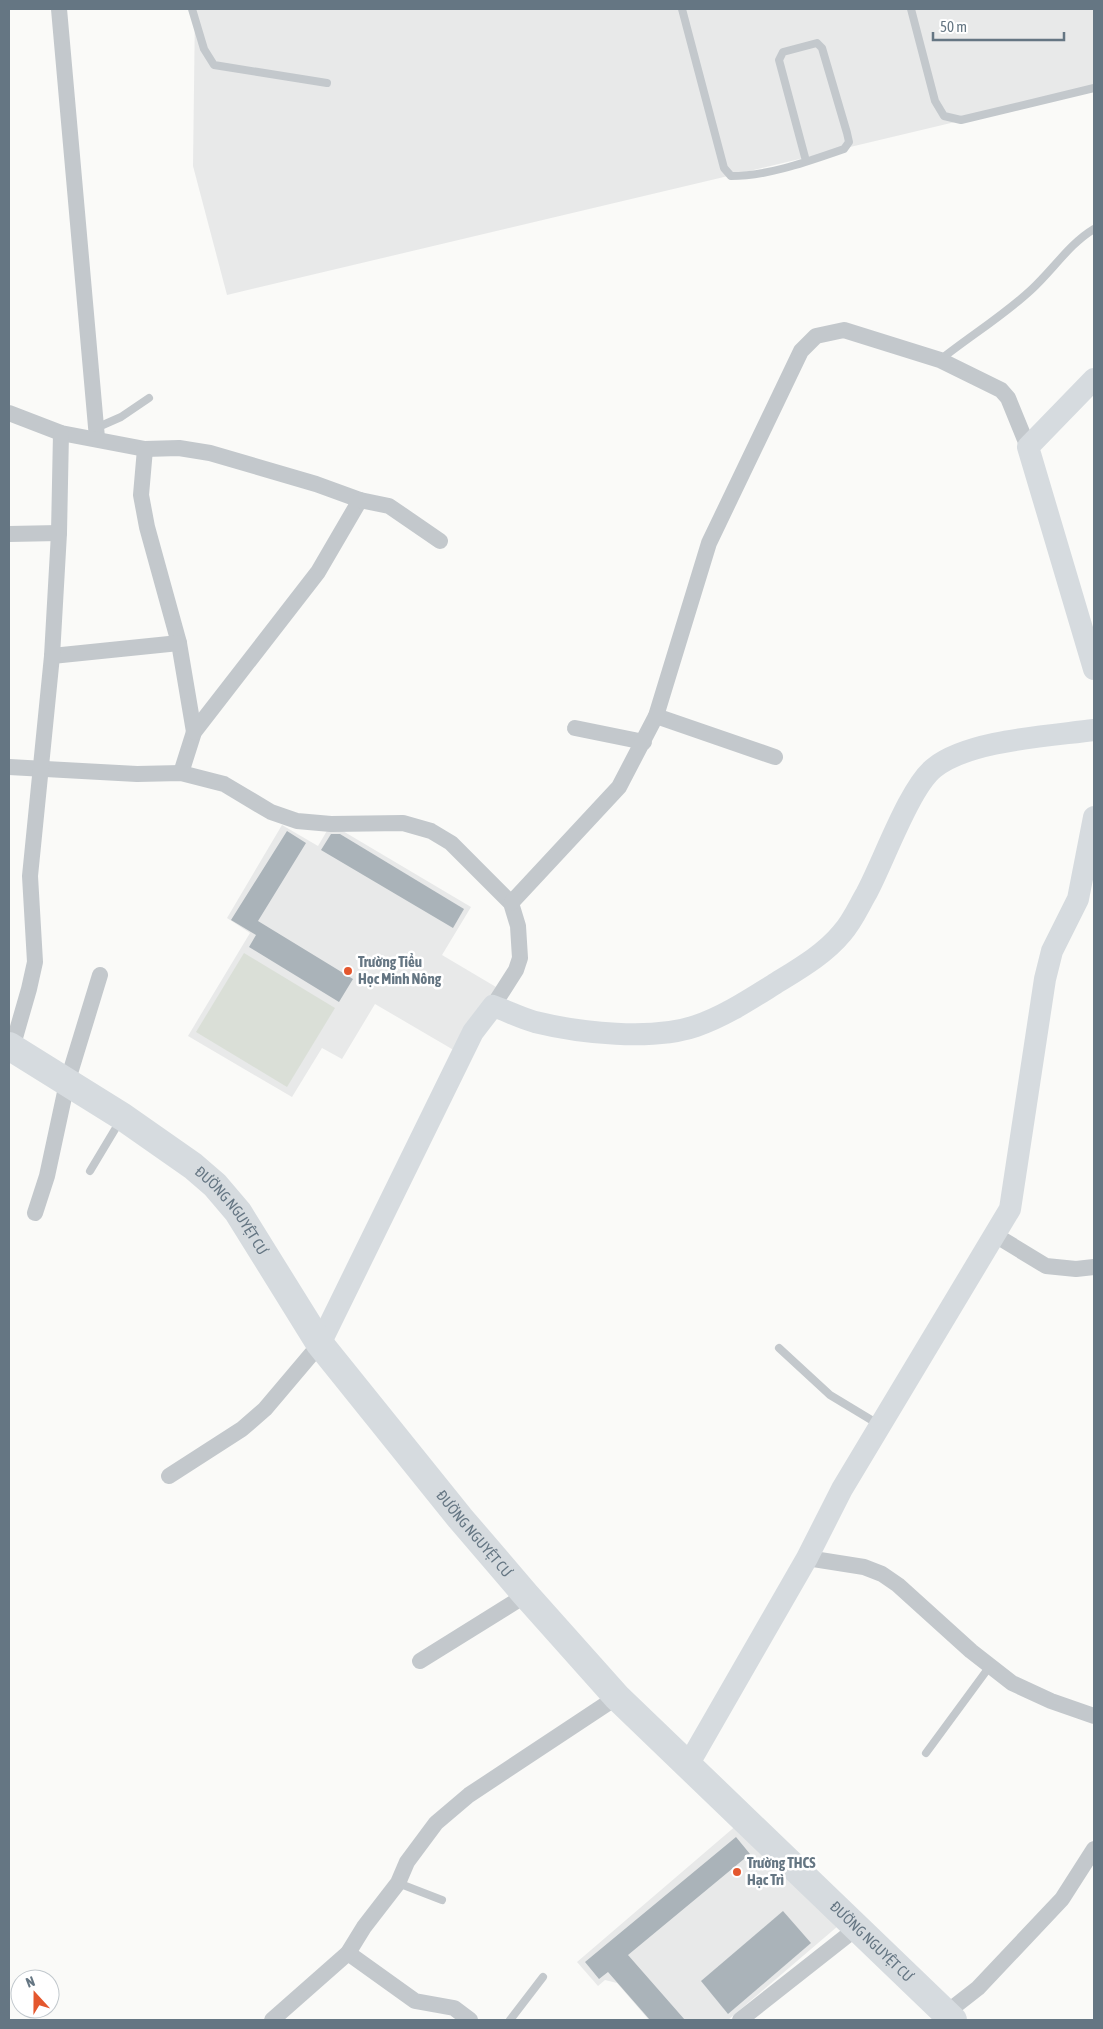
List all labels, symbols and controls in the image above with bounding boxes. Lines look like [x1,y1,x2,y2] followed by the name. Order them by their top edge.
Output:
[933,10,1064,42] scale bar
[940,18,967,35] text: 50 m
[358,953,442,987] place label: Trường Tiểu Học Minh Nông
[342,965,354,977] marker: Trường Tiểu Học Minh Nông
[192,1163,271,1258] street label: ĐƯỜNG NGUYỆT CƯ
[433,1487,516,1580] street label: ĐƯỜNG NGUYỆT CƯ
[747,1854,816,1888] place label: Trường THCS Hạc Trì
[731,1866,743,1878] marker: Trường THCS Hạc Trì
[827,1898,917,1985] street label: ĐƯỜNG NGUYỆT CƯ
[10,1969,60,2019] north arrow
[24,1973,37,1991] text: N

